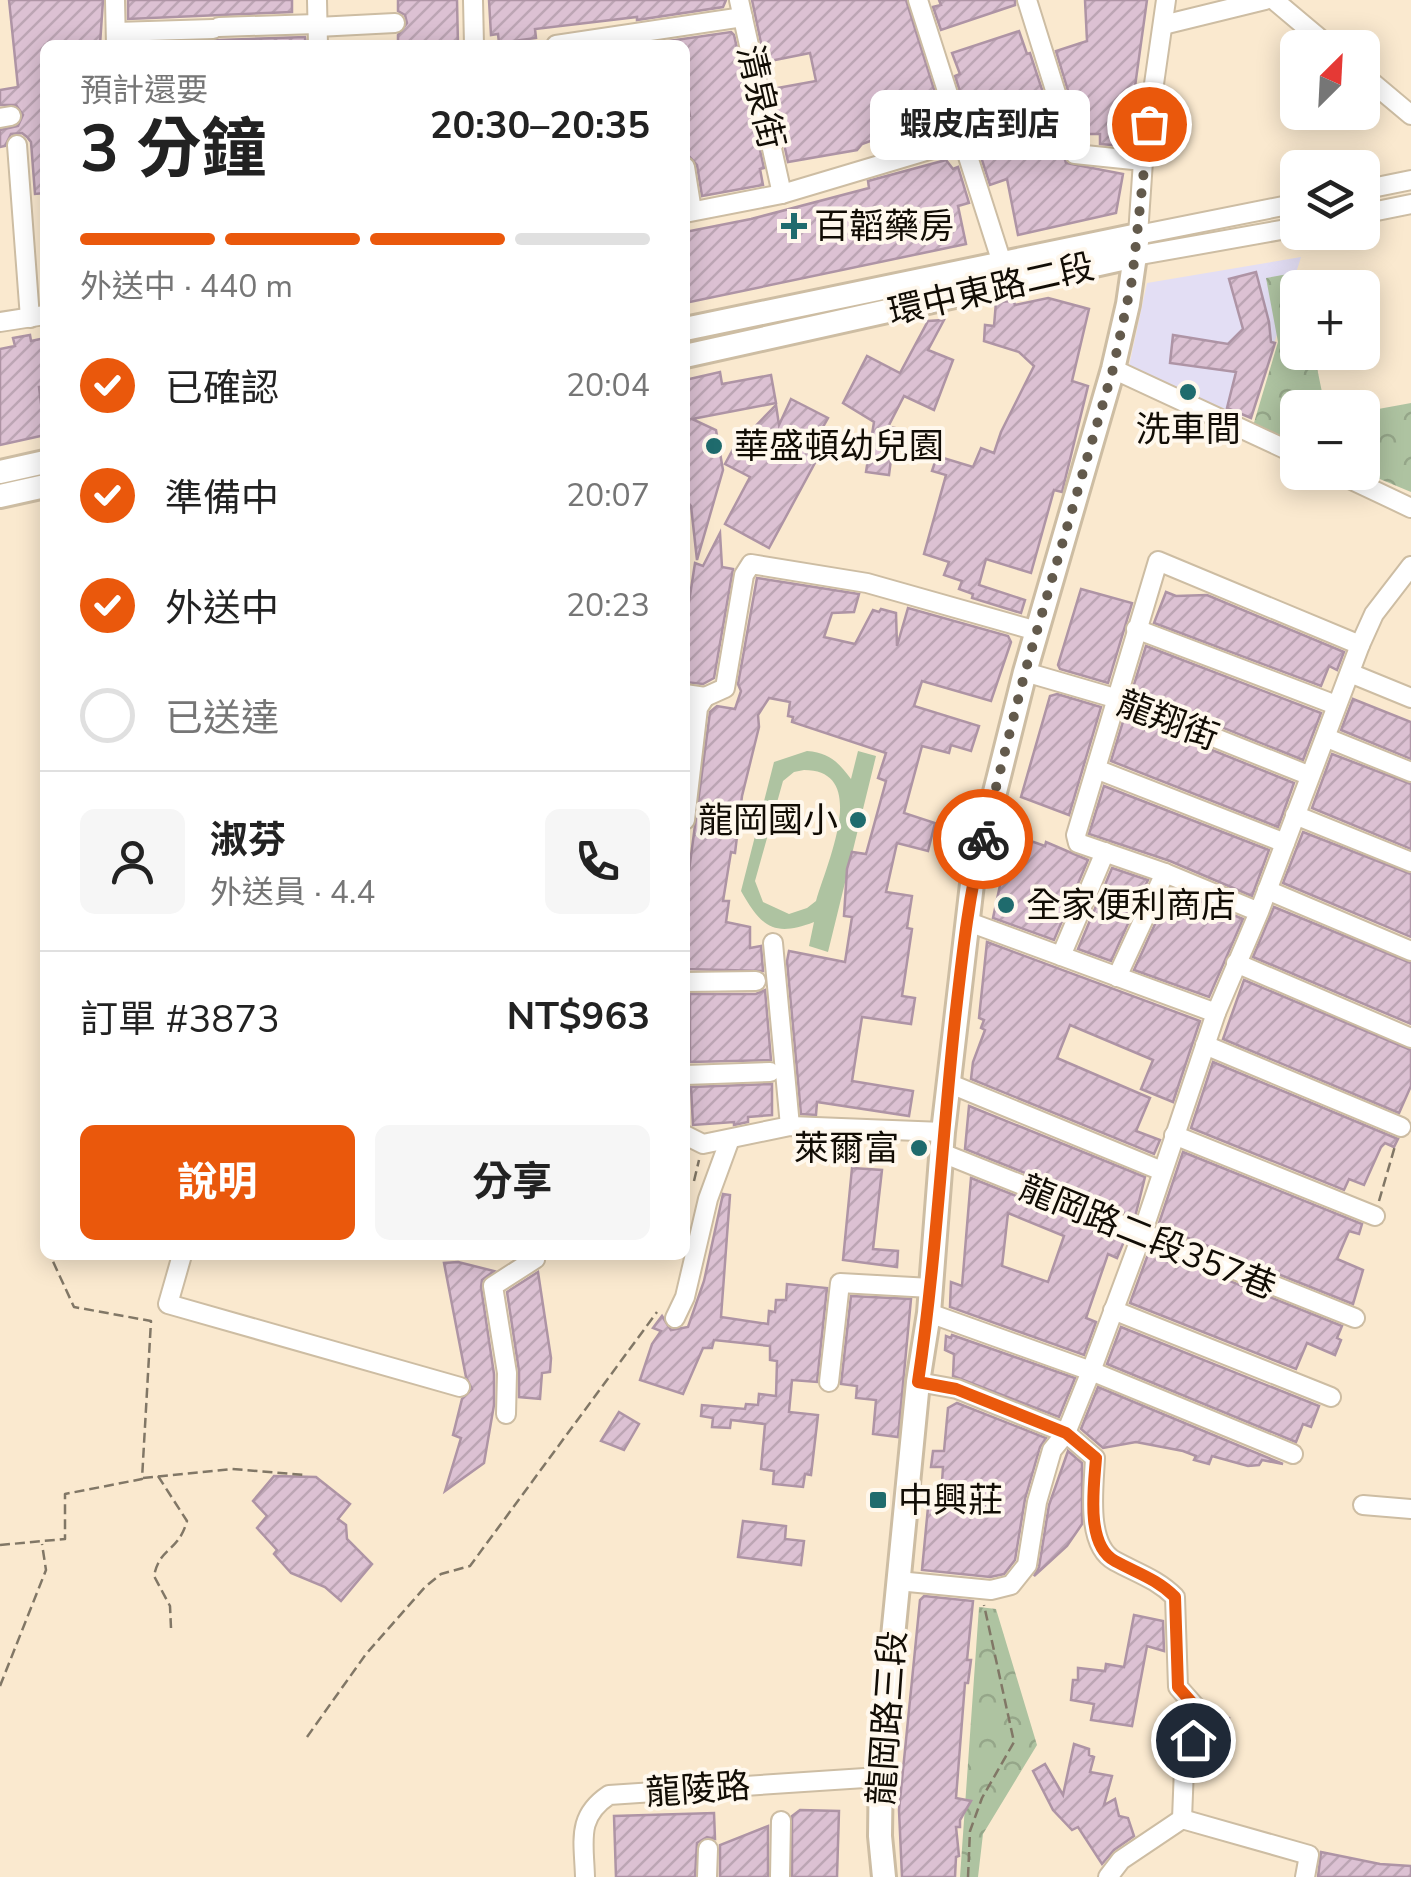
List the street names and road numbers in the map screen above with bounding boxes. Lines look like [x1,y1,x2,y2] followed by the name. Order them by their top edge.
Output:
[726,41,795,154] street label: 清泉街
[884,243,1099,336] street label: 環中東路二段
[1110,680,1225,761] street label: 龍翔街
[1012,1165,1283,1310] street label: 龍岡路二段357巷
[858,1629,917,1807] street label: 龍岡路三段
[644,1762,752,1817] street label: 龍陵路

